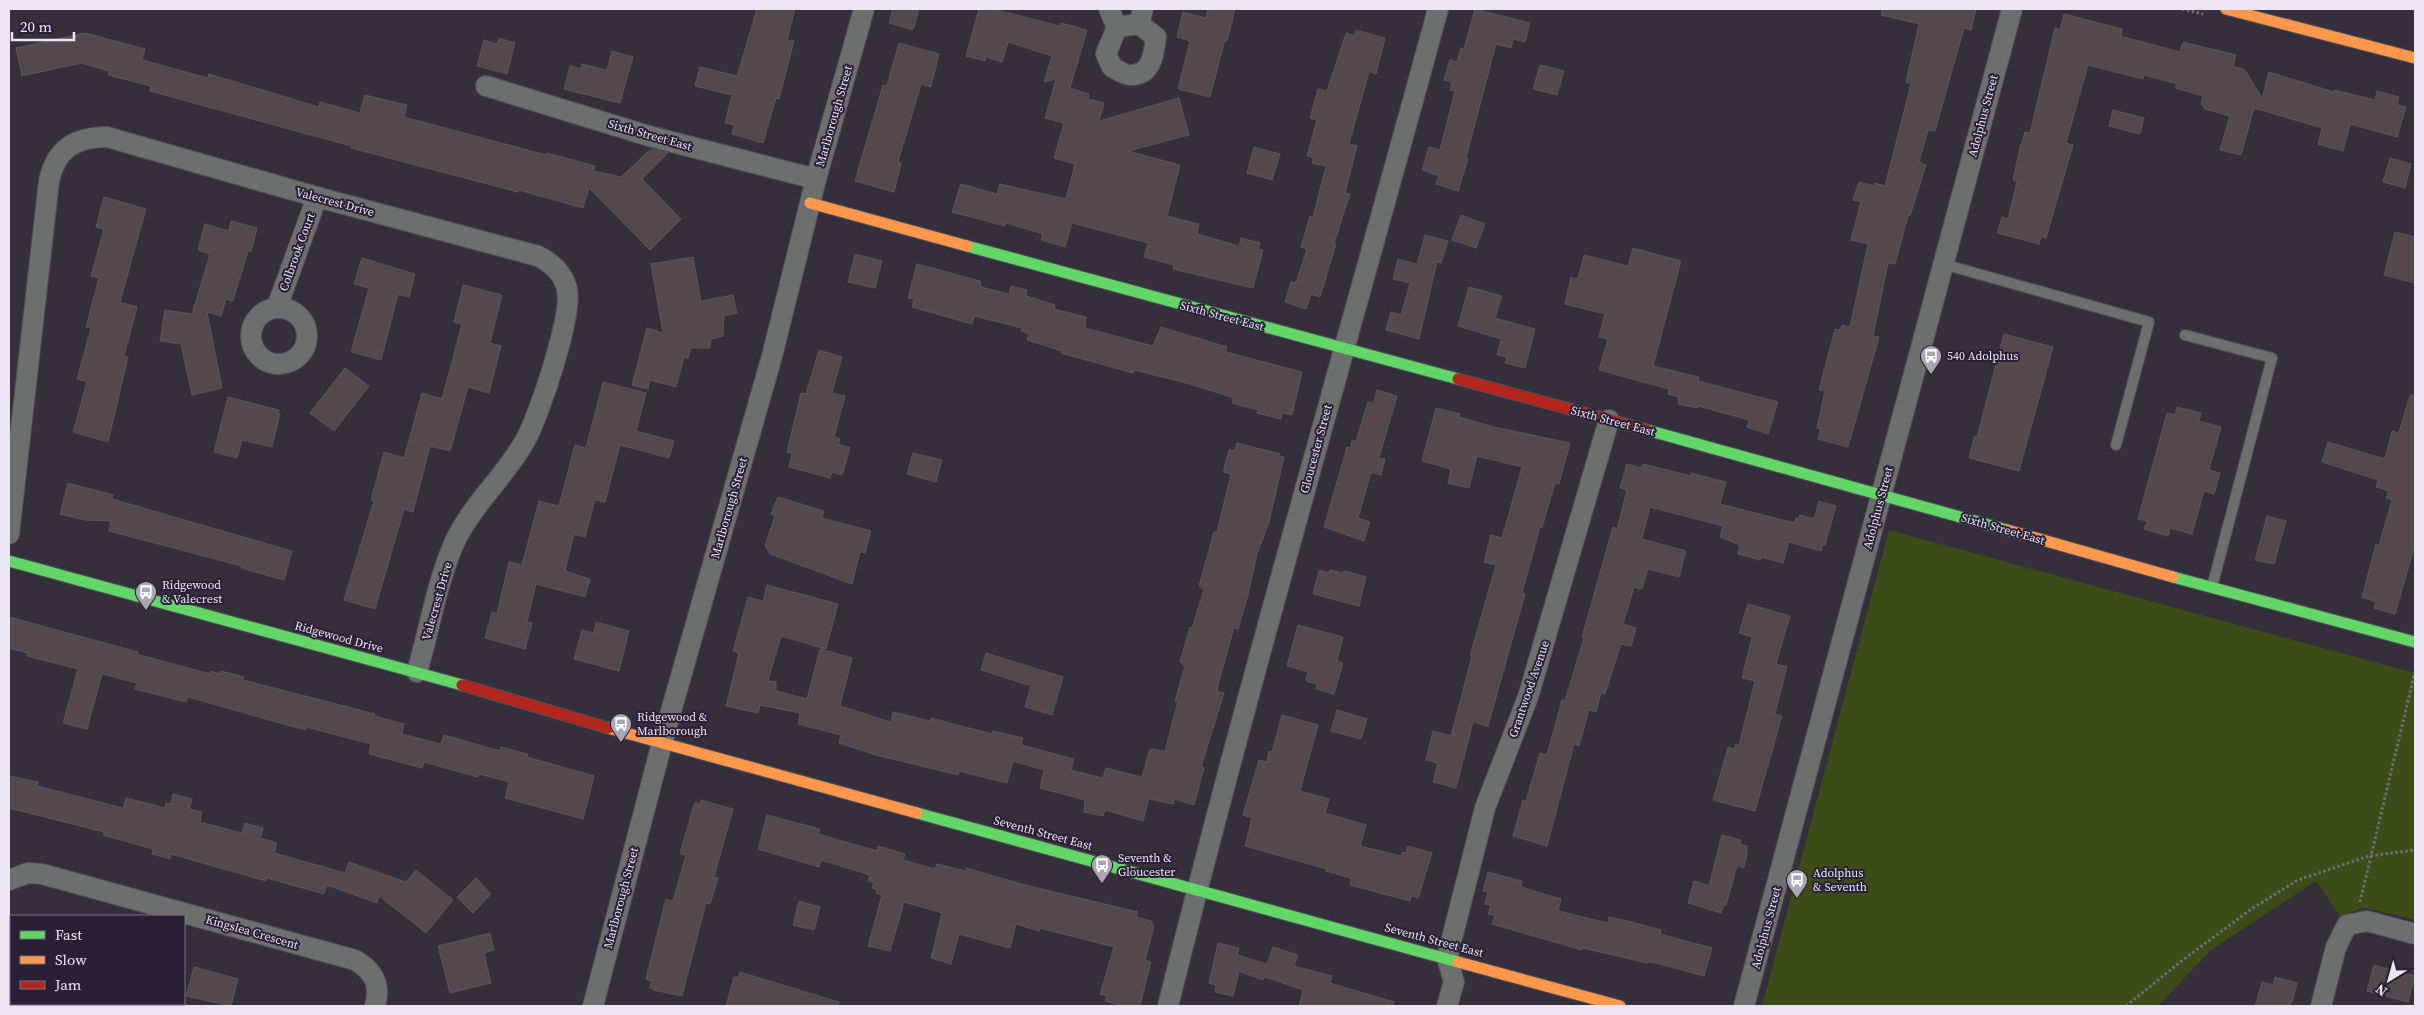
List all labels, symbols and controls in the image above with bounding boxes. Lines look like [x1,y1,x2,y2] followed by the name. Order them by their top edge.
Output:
[12,10,75,42] scale bar
[20,16,52,37] text: 20 m
[812,64,856,168] street label: Marlborough Street
[1964,73,2002,159] street label: Adolphus Street
[606,115,694,155] street label: Sixth Street East
[294,184,376,220] street label: Valecrest Drive
[275,211,319,293] street label: Colbrook Court
[1178,297,1266,335] street label: Sixth Street East
[1919,344,1943,375] bus stop icon: 540 Adolphus
[1947,348,2018,364] place label: 540 Adolphus
[1569,402,1657,440] street label: Sixth Street East
[1296,403,1336,495] street label: Gloucester Street
[707,456,751,560] street label: Marlborough Street
[1859,465,1897,551] street label: Adolphus Street
[1959,509,2047,549] street label: Sixth Street East
[418,560,456,642] street label: Valecrest Drive
[162,577,222,607] place label: Ridgewood & Valecrest
[134,580,158,611] bus stop icon: Ridgewood & Valecrest
[293,618,385,656] street label: Ridgewood Drive
[1505,638,1553,740] street label: Grantwood Avenue
[637,709,708,739] place label: Ridgewood & Marlborough
[609,712,633,743] bus stop icon: Ridgewood & Marlborough
[992,812,1094,854] street label: Seventh Street East
[600,846,642,950] street label: Marlborough Street
[1118,850,1175,880] place label: Seventh & Gloucester
[1090,853,1114,884] bus stop icon: Seventh & Gloucester
[1813,865,1867,895] place label: Adolphus & Seventh
[1785,868,1809,899] bus stop icon: Adolphus & Seventh
[1747,885,1785,971] street label: Adolphus Street
[204,911,300,953] street label: Kingslea Crescent
[10,915,185,1005] legend
[1383,919,1485,961] street label: Seventh Street East
[55,924,82,945] text: Fast
[55,949,87,970] text: Slow
[2364,955,2414,1005] north arrow
[54,974,82,995] text: Jam
[2371,979,2391,1001] text: N

